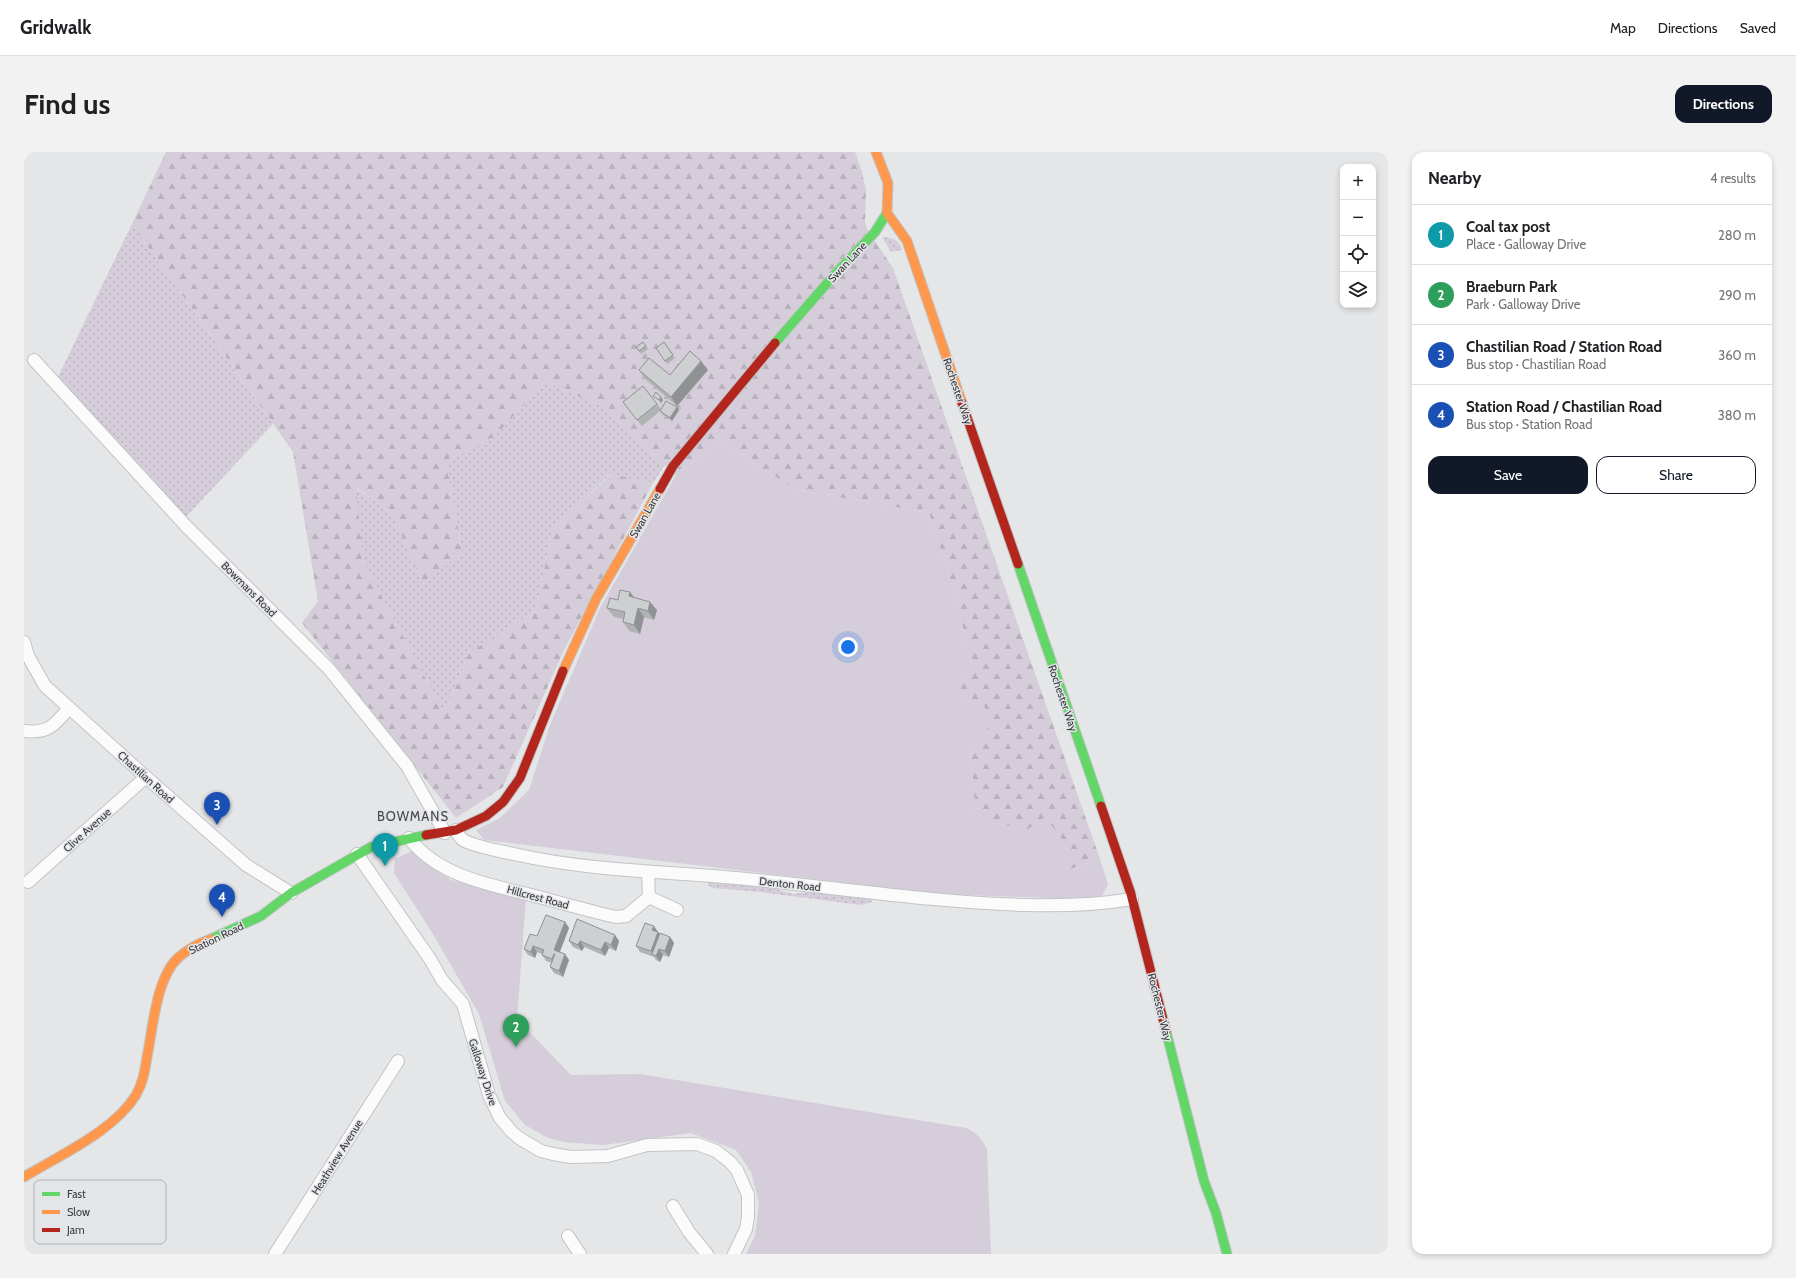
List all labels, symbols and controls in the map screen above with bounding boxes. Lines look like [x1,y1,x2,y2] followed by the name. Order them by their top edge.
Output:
[20,16,92,39] text: Gridwalk
[1610,19,1636,37] text: Map
[1658,19,1718,37] text: Directions
[1740,19,1776,37] text: Saved
[1675,85,1772,123] button: Directions
[24,87,110,121] text: Find us
[1340,164,1376,308] map controls
[1340,164,1376,200] button: +
[1428,168,1481,188] text: Nearby
[1710,170,1756,186] text: 4 results
[1340,200,1376,236] button: −
[1466,218,1550,236] text: Coal tax post
[1439,227,1443,243] text: 1
[1718,227,1756,243] text: 280 m
[1340,236,1376,272] button: locate
[1466,236,1586,252] text: Place · Galloway Drive
[825,238,870,285] street label: Swan Lane
[1340,272,1376,308] button: layers
[1466,278,1557,296] text: Braeburn Park
[1438,287,1444,303] text: 2
[1718,287,1756,303] text: 290 m
[1466,296,1581,312] text: Park · Galloway Drive
[1466,338,1662,356] text: Chastilian Road / Station Road
[1437,347,1445,363] text: 3
[1718,347,1756,363] text: 360 m
[940,356,976,427] street label: Rochester Way
[1466,356,1606,372] text: Bus stop · Chastilian Road
[1466,398,1662,416] text: Station Road / Chastilian Road
[1437,407,1445,423] text: 4
[1718,407,1756,423] text: 380 m
[1466,416,1592,432] text: Bus stop · Station Road
[1428,456,1588,494] button: Save
[1596,456,1756,494] button: Share
[626,489,664,540] street label: Swan Lane
[218,558,280,620] street label: Bowmans Road
[838,637,858,657] your location
[1045,663,1081,734] street label: Rochester Way
[115,748,177,806] street label: Chastilian Road
[204,792,230,825] pin: 3
[60,804,114,855] street label: Clive Avenue
[377,808,449,824] district label: BOWMANS
[372,833,398,866] pin: 1
[759,874,821,894] street label: Denton Road
[505,882,571,912] street label: Hillcrest Road
[209,884,235,917] pin: 4
[186,919,246,957] street label: Station Road
[1145,972,1175,1043] street label: Rochester Way
[503,1014,529,1047] pin: 2
[466,1037,501,1108] street label: Galloway Drive
[308,1116,366,1197] street label: Heathview Avenue
[34,1180,166,1244] legend
[67,1187,86,1201] text: Fast
[67,1205,90,1219] text: Slow
[66,1223,85,1237] text: Jam

